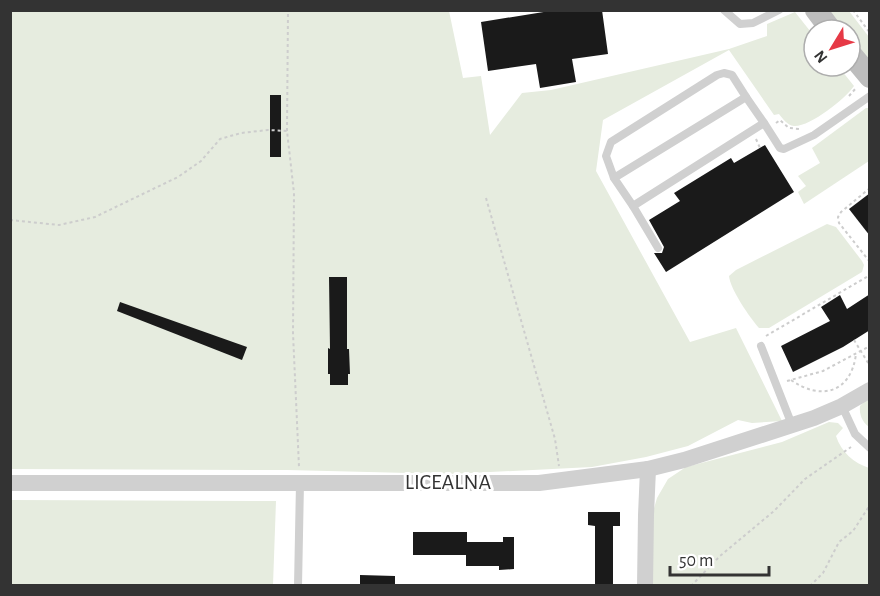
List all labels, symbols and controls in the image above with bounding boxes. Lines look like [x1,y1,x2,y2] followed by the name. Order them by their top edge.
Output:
[802,18,862,78] north arrow
[811,47,831,66] text: N
[405,471,491,493] street label: LICEALNA
[670,539,769,577] scale bar
[679,552,713,570] text: 50 m

